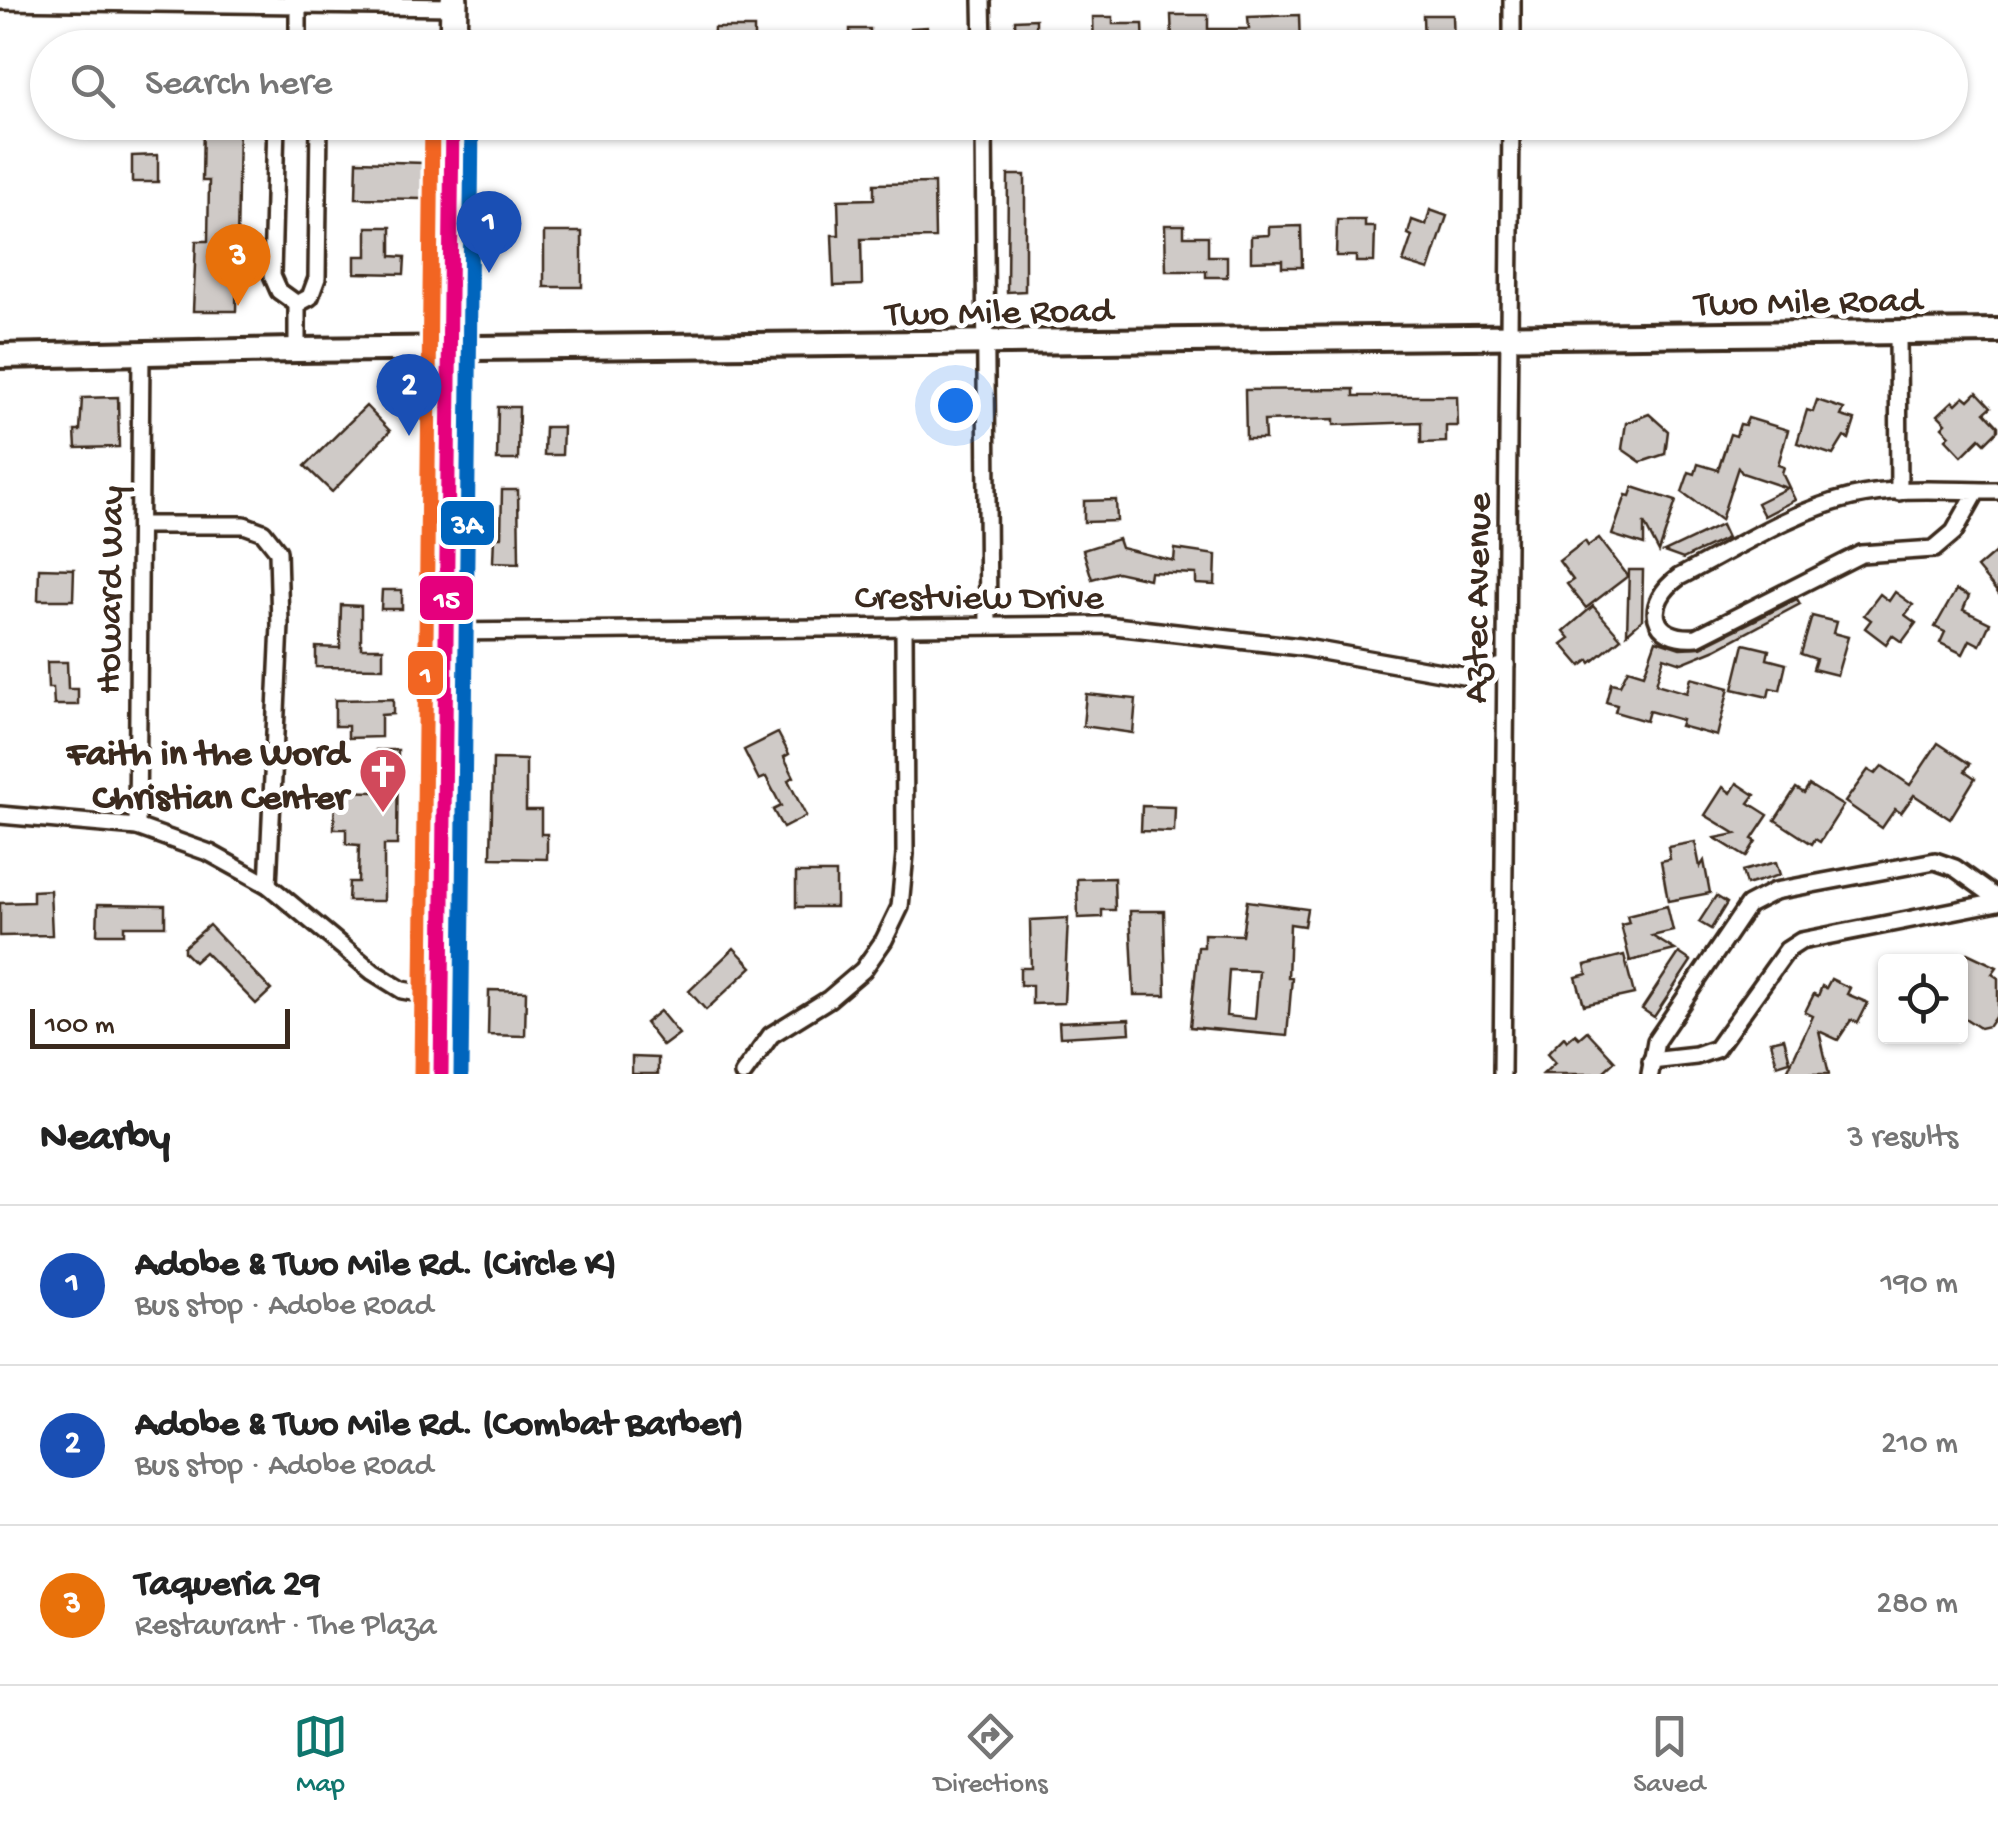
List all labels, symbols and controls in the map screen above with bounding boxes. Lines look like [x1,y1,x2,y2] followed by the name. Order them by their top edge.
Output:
[30,30,1968,140] search box
[65,58,120,113] icon: search
[145,63,332,107] text: Search here
[456,190,522,273] pin: 1
[206,224,270,306] pin: 3
[1692,281,1925,329] street label: Two Mile Road
[883,291,1116,339] street label: Two Mile Road
[376,354,442,436] pin: 2
[930,380,981,431] your location
[89,485,137,695] street label: Howard Way
[1456,492,1504,704] street label: Aztec Avenue
[439,499,496,547] line badge: 3A
[450,511,485,544] text: 3A
[418,574,475,622] line badge: 15
[854,578,1104,622] street label: Crestview Drive
[433,586,460,619] text: 15
[406,649,445,697] line badge: 1
[419,661,432,694] text: 1
[66,734,352,822] place label: Faith in the Word Christian Center
[357,746,409,814] church icon: Faith in the Word Christian Center
[1878,954,1968,1044] map controls
[1878,954,1968,1044] button: locate
[30,1004,290,1048] scale bar
[45,1010,115,1043] text: 100 m
[40,1115,170,1164] text: Nearby
[1847,1120,1958,1158] text: 3 results
[135,1244,617,1288] text: Adobe & Two Mile Rd. (Circle K)
[66,1266,79,1304] text: 1
[1881,1266,1958,1304] text: 190 m
[135,1288,433,1326] text: Bus stop · Adobe Road
[135,1404,744,1448] text: Adobe & Two Mile Rd. (Combat Barber)
[65,1426,80,1464] text: 2
[1881,1426,1958,1464] text: 210 m
[135,1448,433,1486] text: Bus stop · Adobe Road
[135,1564,320,1608] text: Taqueria 29
[64,1586,81,1624] text: 3
[1876,1586,1958,1624] text: 280 m
[135,1608,436,1646] text: Restaurant · The Plaza
[293,1709,348,1802] tab: Map
[934,1709,1048,1802] tab: Directions
[1633,1709,1705,1802] tab: Saved

